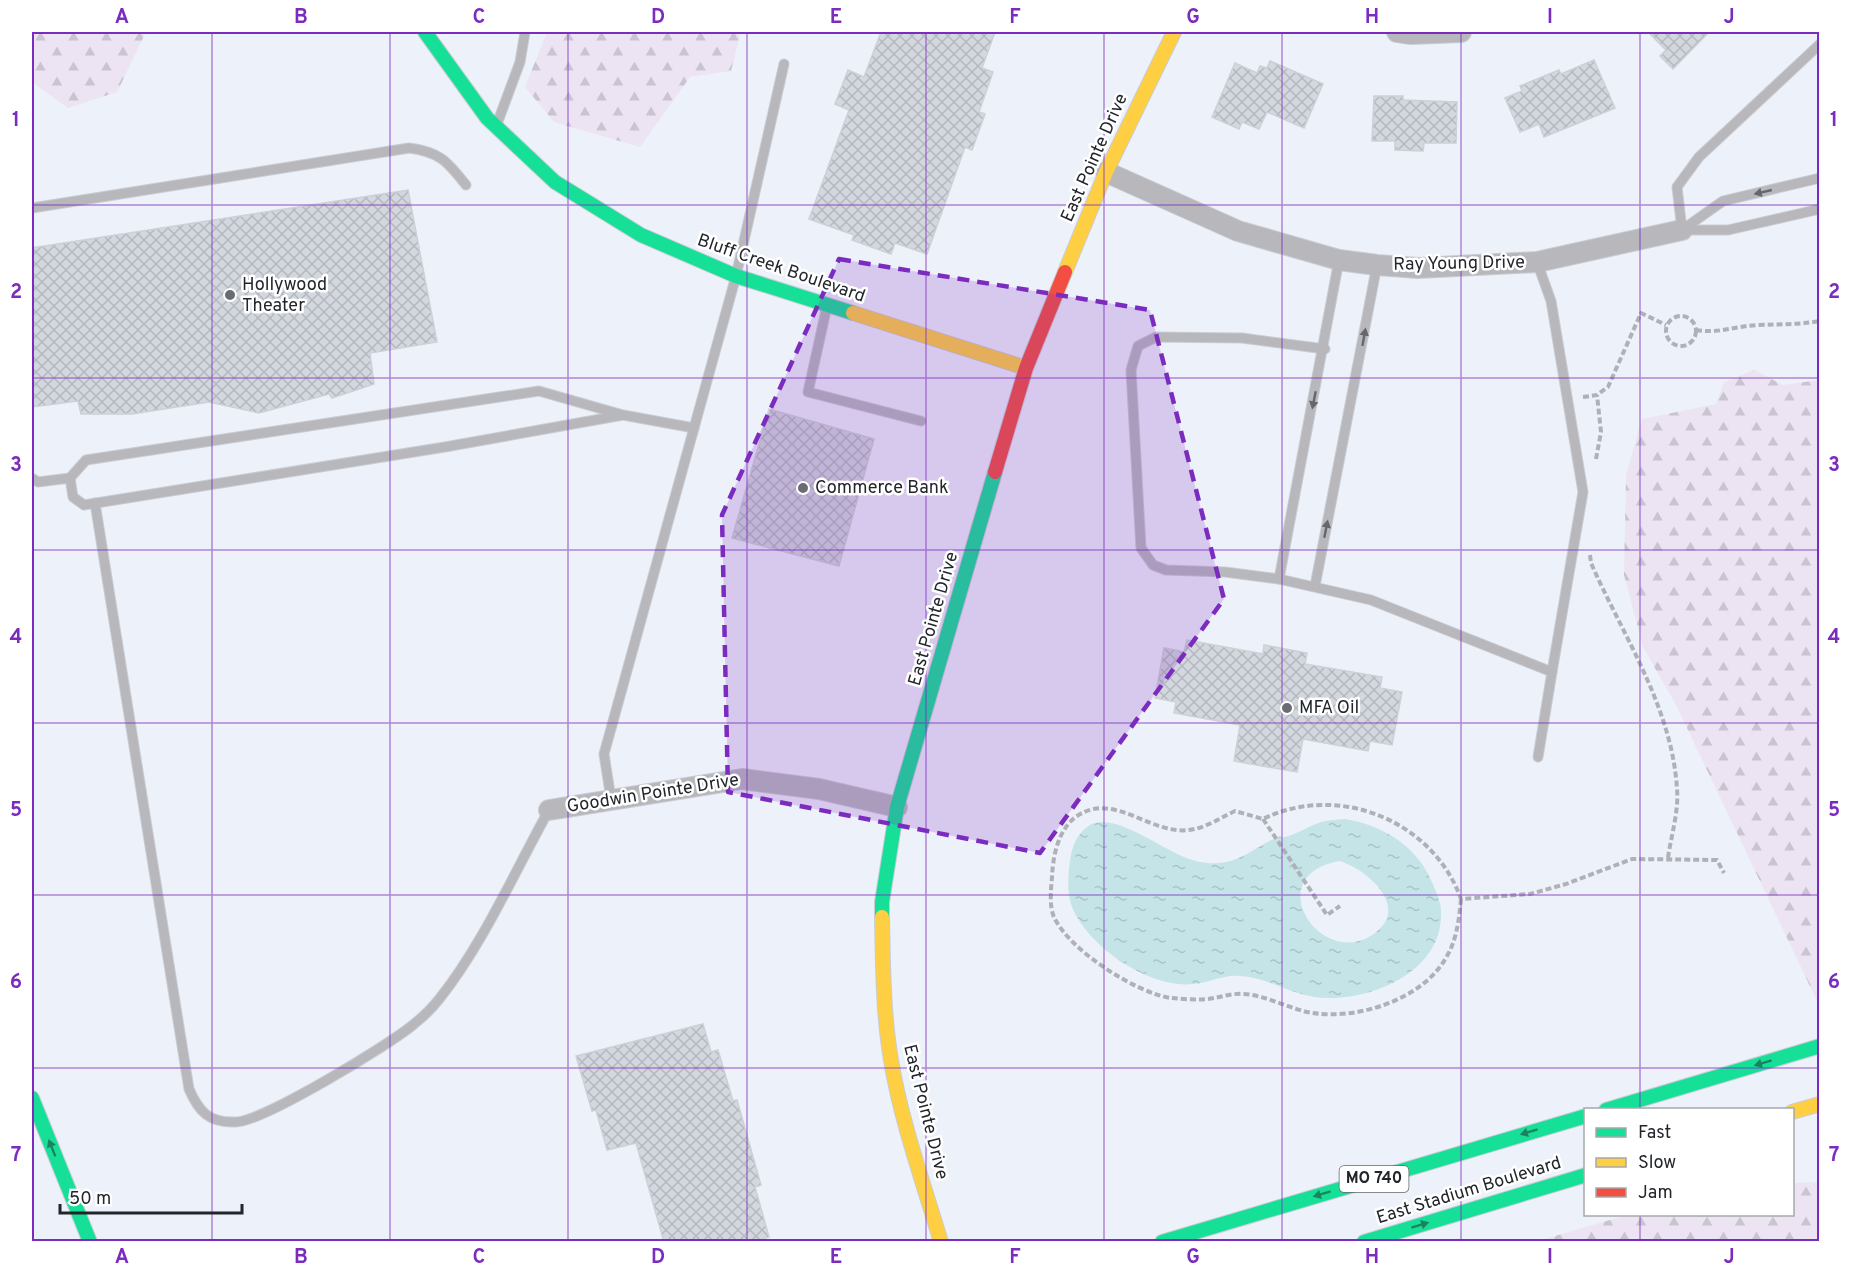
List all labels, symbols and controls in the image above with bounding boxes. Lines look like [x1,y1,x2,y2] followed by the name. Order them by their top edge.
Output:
[115,5,129,31] text: A
[294,5,308,31] text: B
[473,5,485,31] text: C
[651,5,665,31] text: D
[830,5,842,31] text: E
[1009,5,1021,31] text: F
[1186,5,1200,31] text: G
[1365,5,1379,31] text: H
[1547,5,1553,31] text: I
[1723,5,1735,31] text: J
[1056,90,1134,226] street label: East Pointe Drive
[12,108,20,134] text: 1
[1830,108,1838,134] text: 1
[1753,188,1772,197] one-way arrow
[694,229,868,309] street label: Bluff Creek Boulevard
[1393,251,1525,277] street label: Ray Young Drive
[242,274,327,318] place label: Hollywood Theater
[10,280,22,306] text: 2
[1828,280,1840,306] text: 2
[223,288,237,302] marker: Hollywood Theater
[1360,328,1369,347] one-way arrow
[1309,391,1318,410] one-way arrow
[10,453,22,479] text: 3
[1828,453,1840,479] text: 3
[815,477,949,500] place label: Commerce Bank
[796,481,810,495] marker: Commerce Bank
[1322,519,1331,538] one-way arrow
[904,549,964,689] street label: East Pointe Drive
[10,625,22,651] text: 4
[1828,625,1840,651] text: 4
[1299,697,1359,720] place label: MFA Oil
[1280,701,1294,715] marker: MFA Oil
[565,769,741,819] street label: Goodwin Pointe Drive
[10,798,22,824] text: 5
[1828,798,1840,824] text: 5
[10,970,22,996] text: 6
[1828,970,1840,996] text: 6
[897,1042,953,1182] street label: East Pointe Drive
[1754,1059,1772,1068] one-way arrow
[1584,1108,1794,1216] legend
[1638,1122,1671,1145] text: Fast
[1520,1128,1538,1137] one-way arrow
[47,1139,57,1157] one-way arrow
[11,1143,21,1169] text: 7
[1829,1143,1839,1169] text: 7
[1374,1152,1564,1230] street label: East Stadium Boulevard
[1638,1152,1676,1175] text: Slow
[1340,1166,1408,1192] road number: MO 740
[60,1177,242,1215] scale bar
[1638,1182,1673,1205] text: Jam
[69,1188,111,1211] text: 50 m
[1313,1190,1331,1199] one-way arrow
[1411,1220,1429,1229] one-way arrow
[115,1245,129,1271] text: A
[294,1245,308,1271] text: B
[473,1245,485,1271] text: C
[651,1245,665,1271] text: D
[830,1245,842,1271] text: E
[1009,1245,1021,1271] text: F
[1186,1245,1200,1271] text: G
[1365,1245,1379,1271] text: H
[1547,1245,1553,1271] text: I
[1723,1245,1735,1271] text: J

